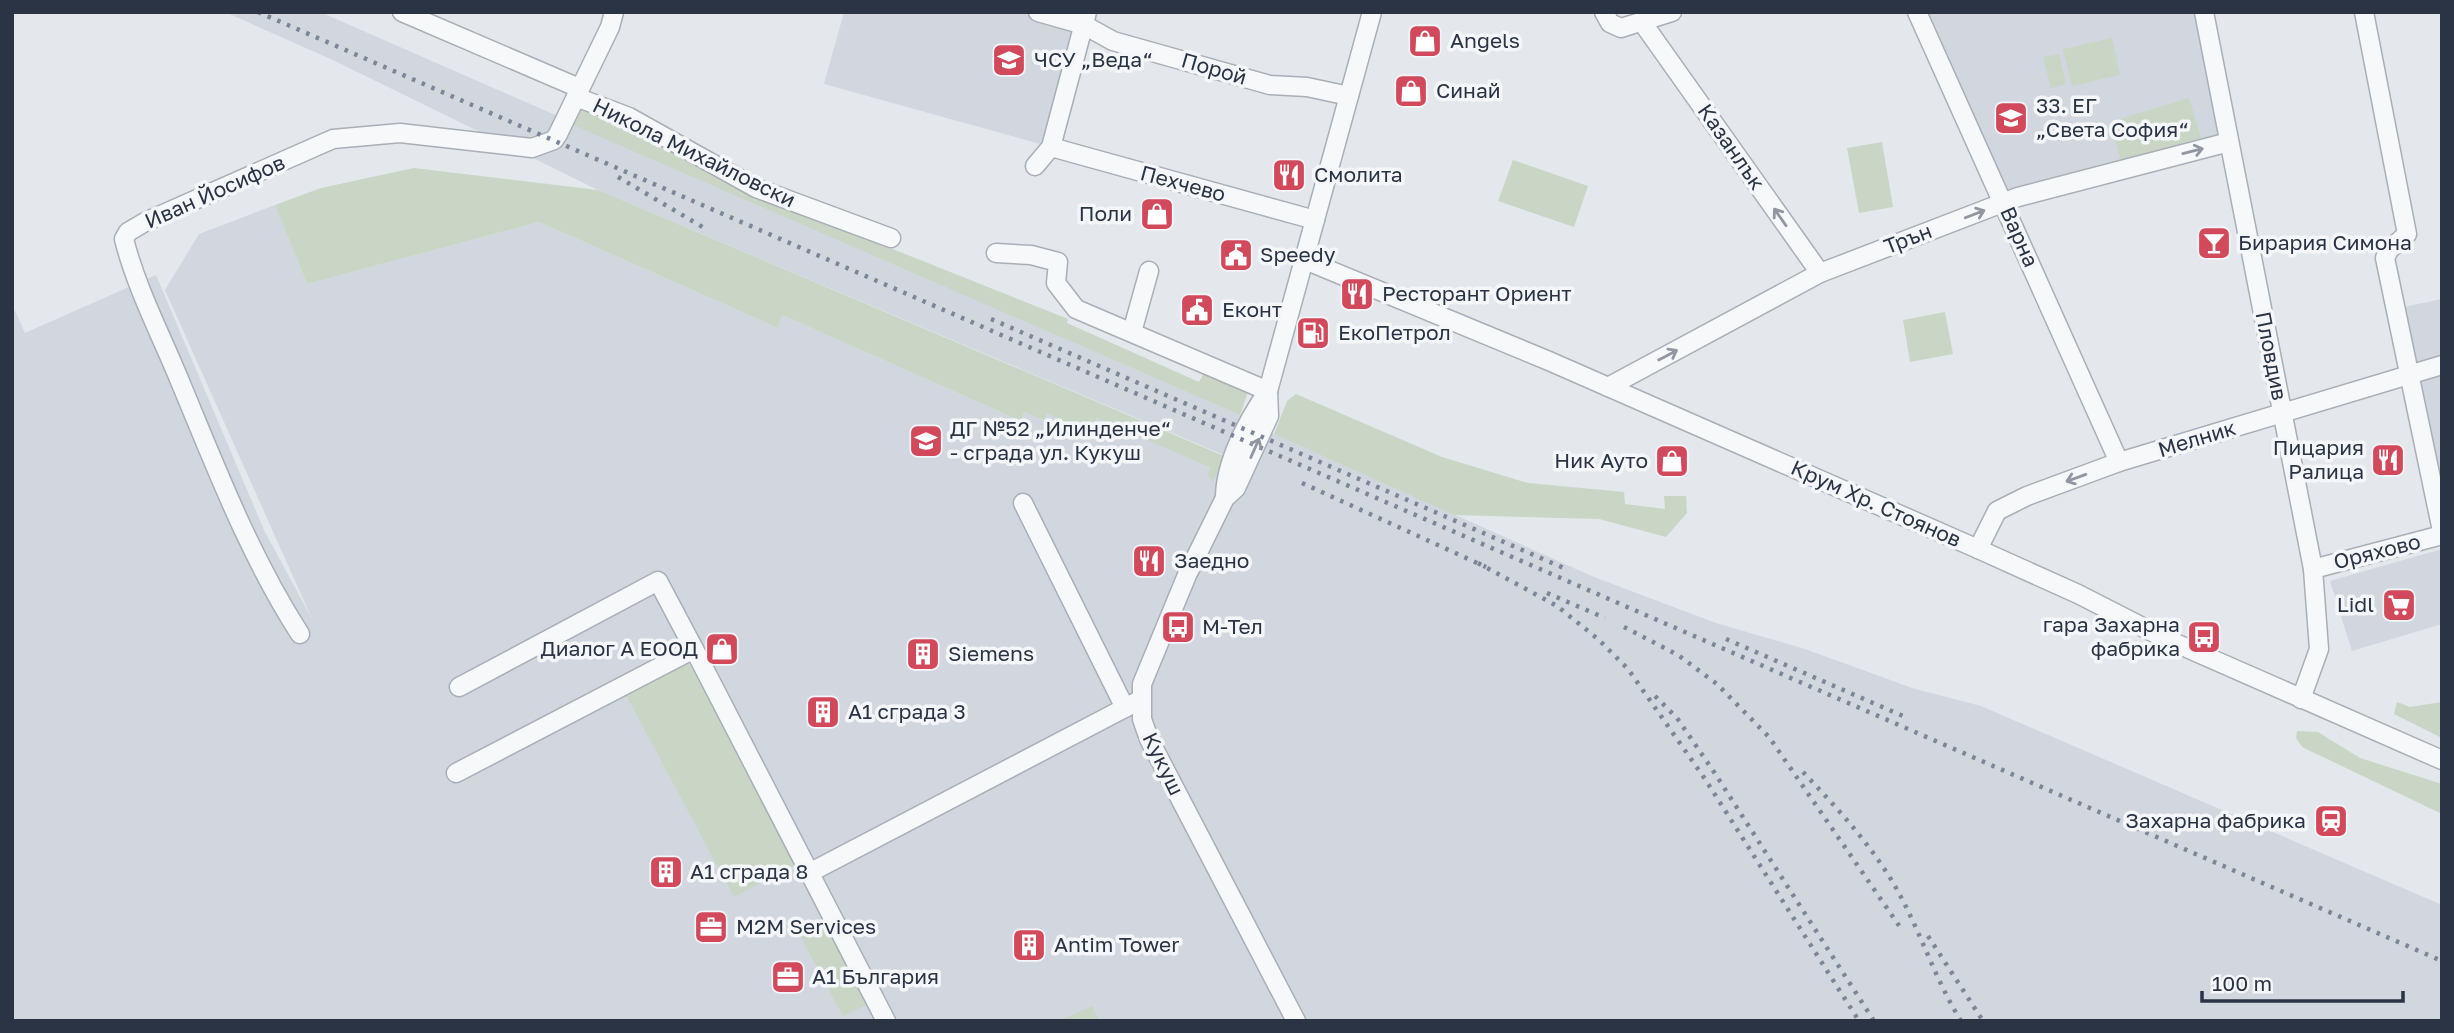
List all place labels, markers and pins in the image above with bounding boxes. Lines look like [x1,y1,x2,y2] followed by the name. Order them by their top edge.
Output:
[1406,22,1444,60] shop icon: Angels
[1450,27,1520,53] place label: Angels
[990,41,1028,79] school or university icon: ЧСУ „Веда“
[1034,46,1152,72] place label: ЧСУ „Веда“
[1392,72,1430,110] shop icon: Синай
[1436,77,1501,103] place label: Синай
[2036,92,2188,142] place label: 33. ЕГ „Света София“
[1992,99,2030,137] school or university icon: 33. ЕГ „Света София“
[1270,156,1308,194] restaurant icon: Смолита
[1314,161,1403,187] place label: Смолита
[1138,195,1176,233] shop icon: Поли
[1079,200,1132,226] place label: Поли
[2195,224,2233,262] bar icon: Бирария Симона
[2238,229,2412,255] place label: Бирария Симона
[1217,236,1255,274] public building icon: Speedy
[1260,241,1336,267] place label: Speedy
[1338,275,1376,313] restaurant icon: Ресторант Ориент
[1382,280,1572,306] place label: Ресторант Ориент
[1178,291,1216,329] public building icon: Еконт
[1222,296,1282,322] place label: Еконт
[1294,314,1332,352] fuel station icon: ЕкоПетрол
[1338,319,1451,345] place label: ЕкоПетрол
[950,415,1171,465] place label: ДГ №52 „Илинденче“ - сграда ул. Кукуш
[907,422,945,460] school or university icon: ДГ №52 „Илинденче“ - сграда ул. Кукуш
[2273,434,2364,484] place label: Пицария Ралица
[2369,441,2407,479] restaurant icon: Пицария Ралица
[1653,442,1691,480] shop icon: Ник Ауто
[1554,447,1648,473] place label: Ник Ауто
[1130,542,1168,580] restaurant icon: Заедно
[1174,547,1249,573] place label: Заедно
[2380,586,2418,624] supermarket icon: Lidl
[2337,591,2374,617] place label: Lidl
[1159,608,1197,646] bus stop icon: М-Тел
[2043,611,2180,661] place label: гара Захарна фабрика
[1202,613,1263,639] place label: М-Тел
[2185,618,2223,656] bus stop icon: гара Захарна фабрика
[703,630,741,668] shop icon: Диалог А ЕООД
[540,635,698,661] place label: Диалог А ЕООД
[904,635,942,673] building icon: Siemens
[948,640,1034,666] place label: Siemens
[804,693,842,731] building icon: А1 сграда 3
[848,698,966,724] place label: А1 сграда 3
[2312,802,2350,840] station icon: Захарна фабрика
[2125,807,2306,833] place label: Захарна фабрика
[647,853,685,891] building icon: А1 сграда 8
[690,858,808,884] place label: А1 сграда 8
[692,908,730,946] office icon: M2M Services
[736,913,876,939] place label: M2M Services
[1010,926,1048,964] building icon: Antim Tower
[1054,931,1179,957] place label: Antim Tower
[769,958,807,996] office icon: А1 България
[812,963,939,989] place label: А1 България

